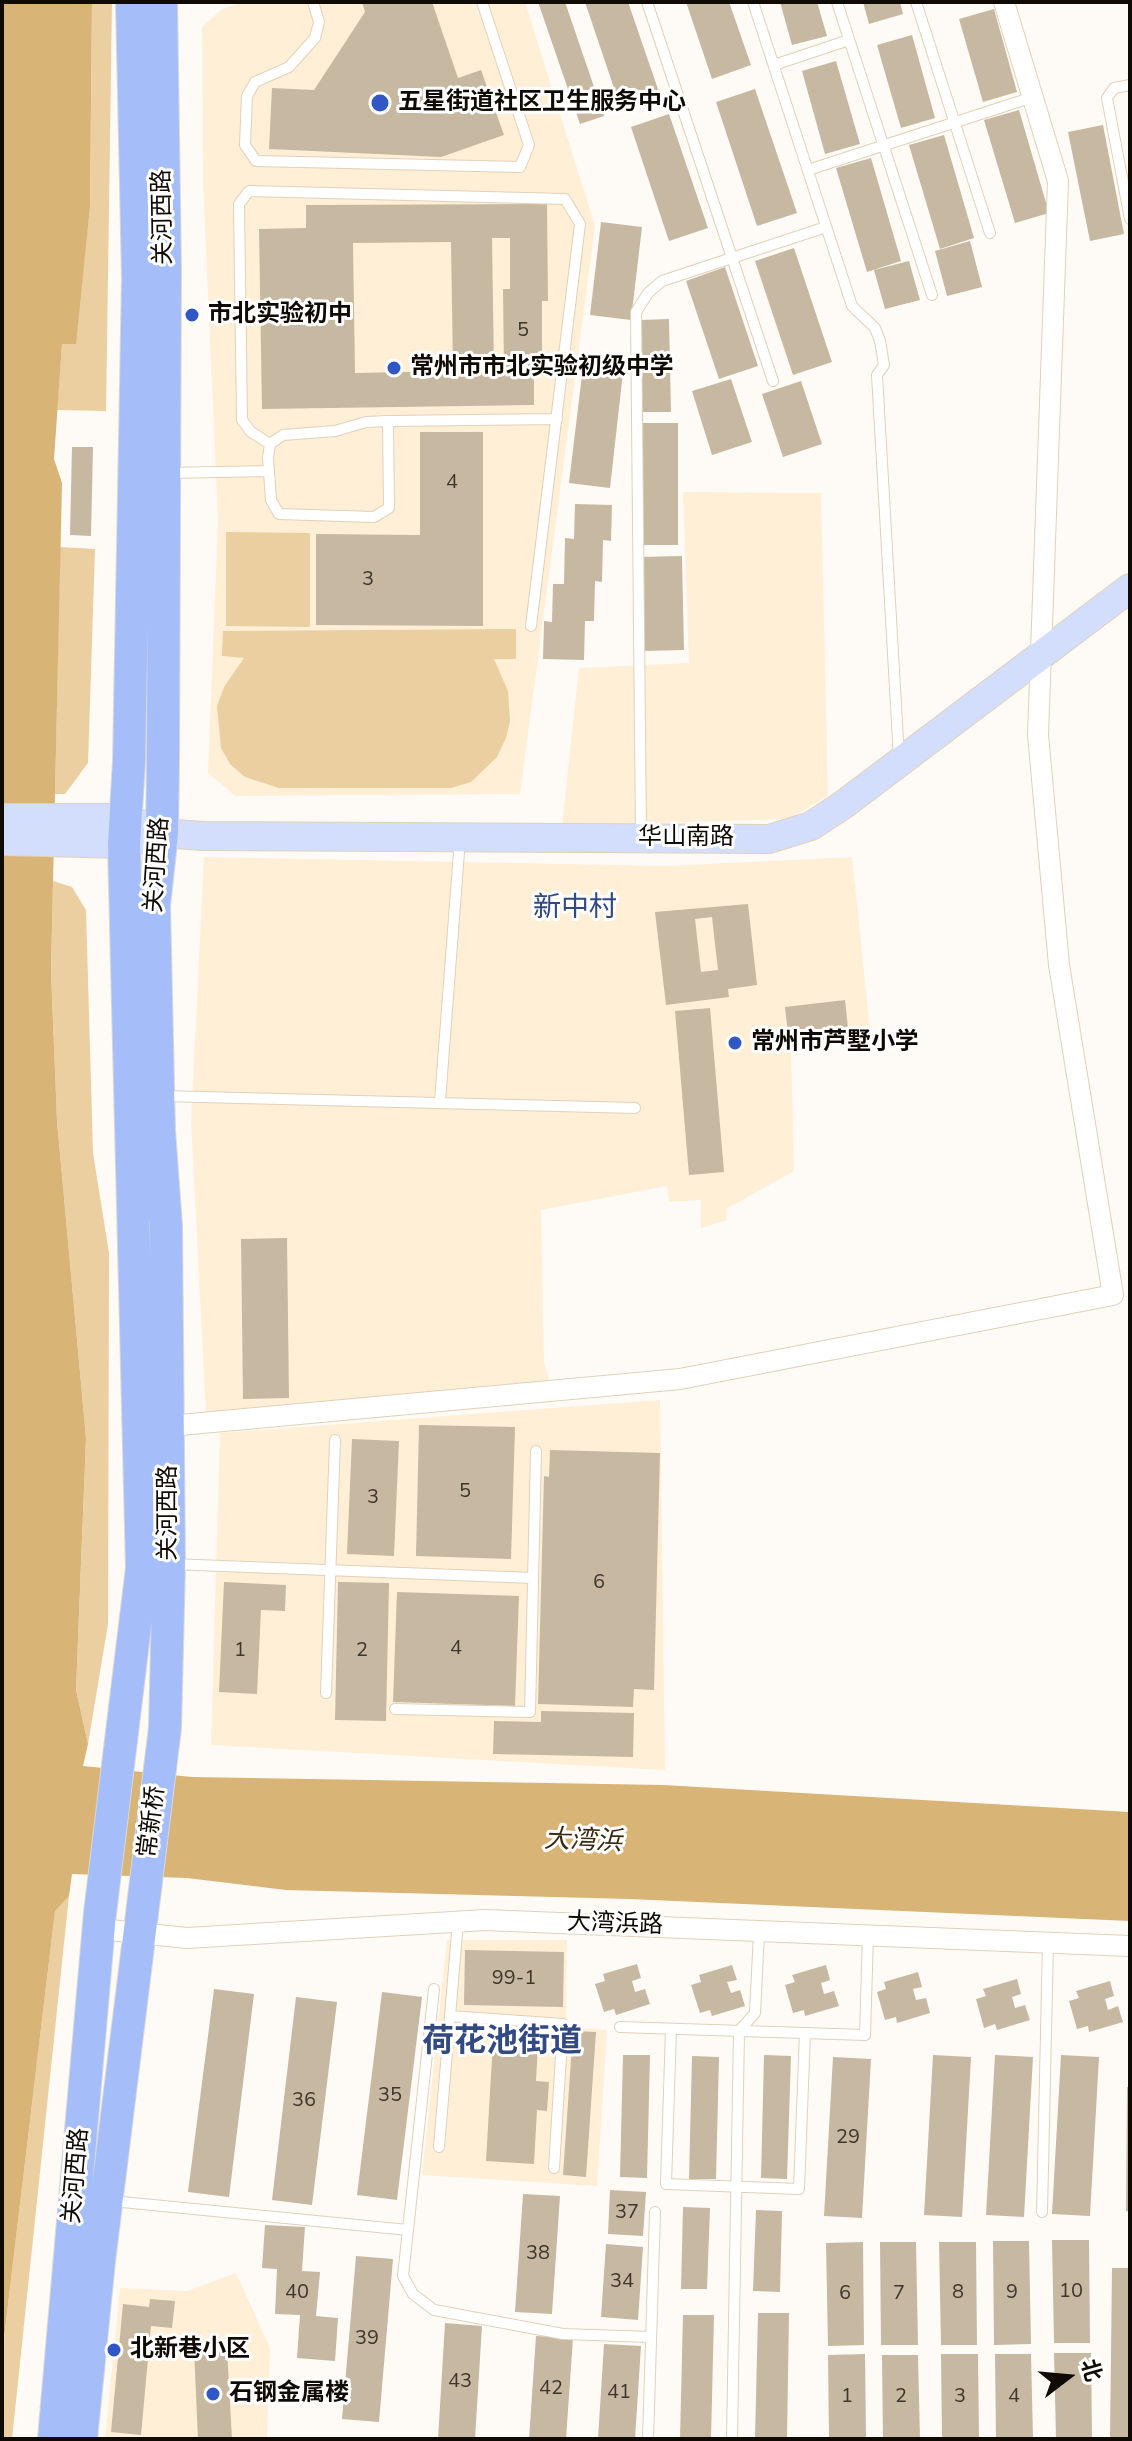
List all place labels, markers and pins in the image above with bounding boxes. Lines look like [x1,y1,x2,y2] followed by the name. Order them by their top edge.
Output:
[398,89,686,117] place label: 五星街道社区卫生服务中心
[369,92,391,114] marker: 五星街道社区卫生服务中心
[208,301,352,329] place label: 市北实验初中
[183,306,201,324] marker: 市北实验初中
[410,354,674,382] place label: 常州市市北实验初级中学
[385,359,403,377] marker: 常州市市北实验初级中学
[751,1029,919,1057] place label: 常州市芦墅小学
[726,1034,744,1052] marker: 常州市芦墅小学
[130,2336,250,2364] place label: 北新巷小区
[105,2341,123,2359] marker: 北新巷小区
[229,2380,349,2408] place label: 石钢金属楼
[204,2385,222,2403] marker: 石钢金属楼

